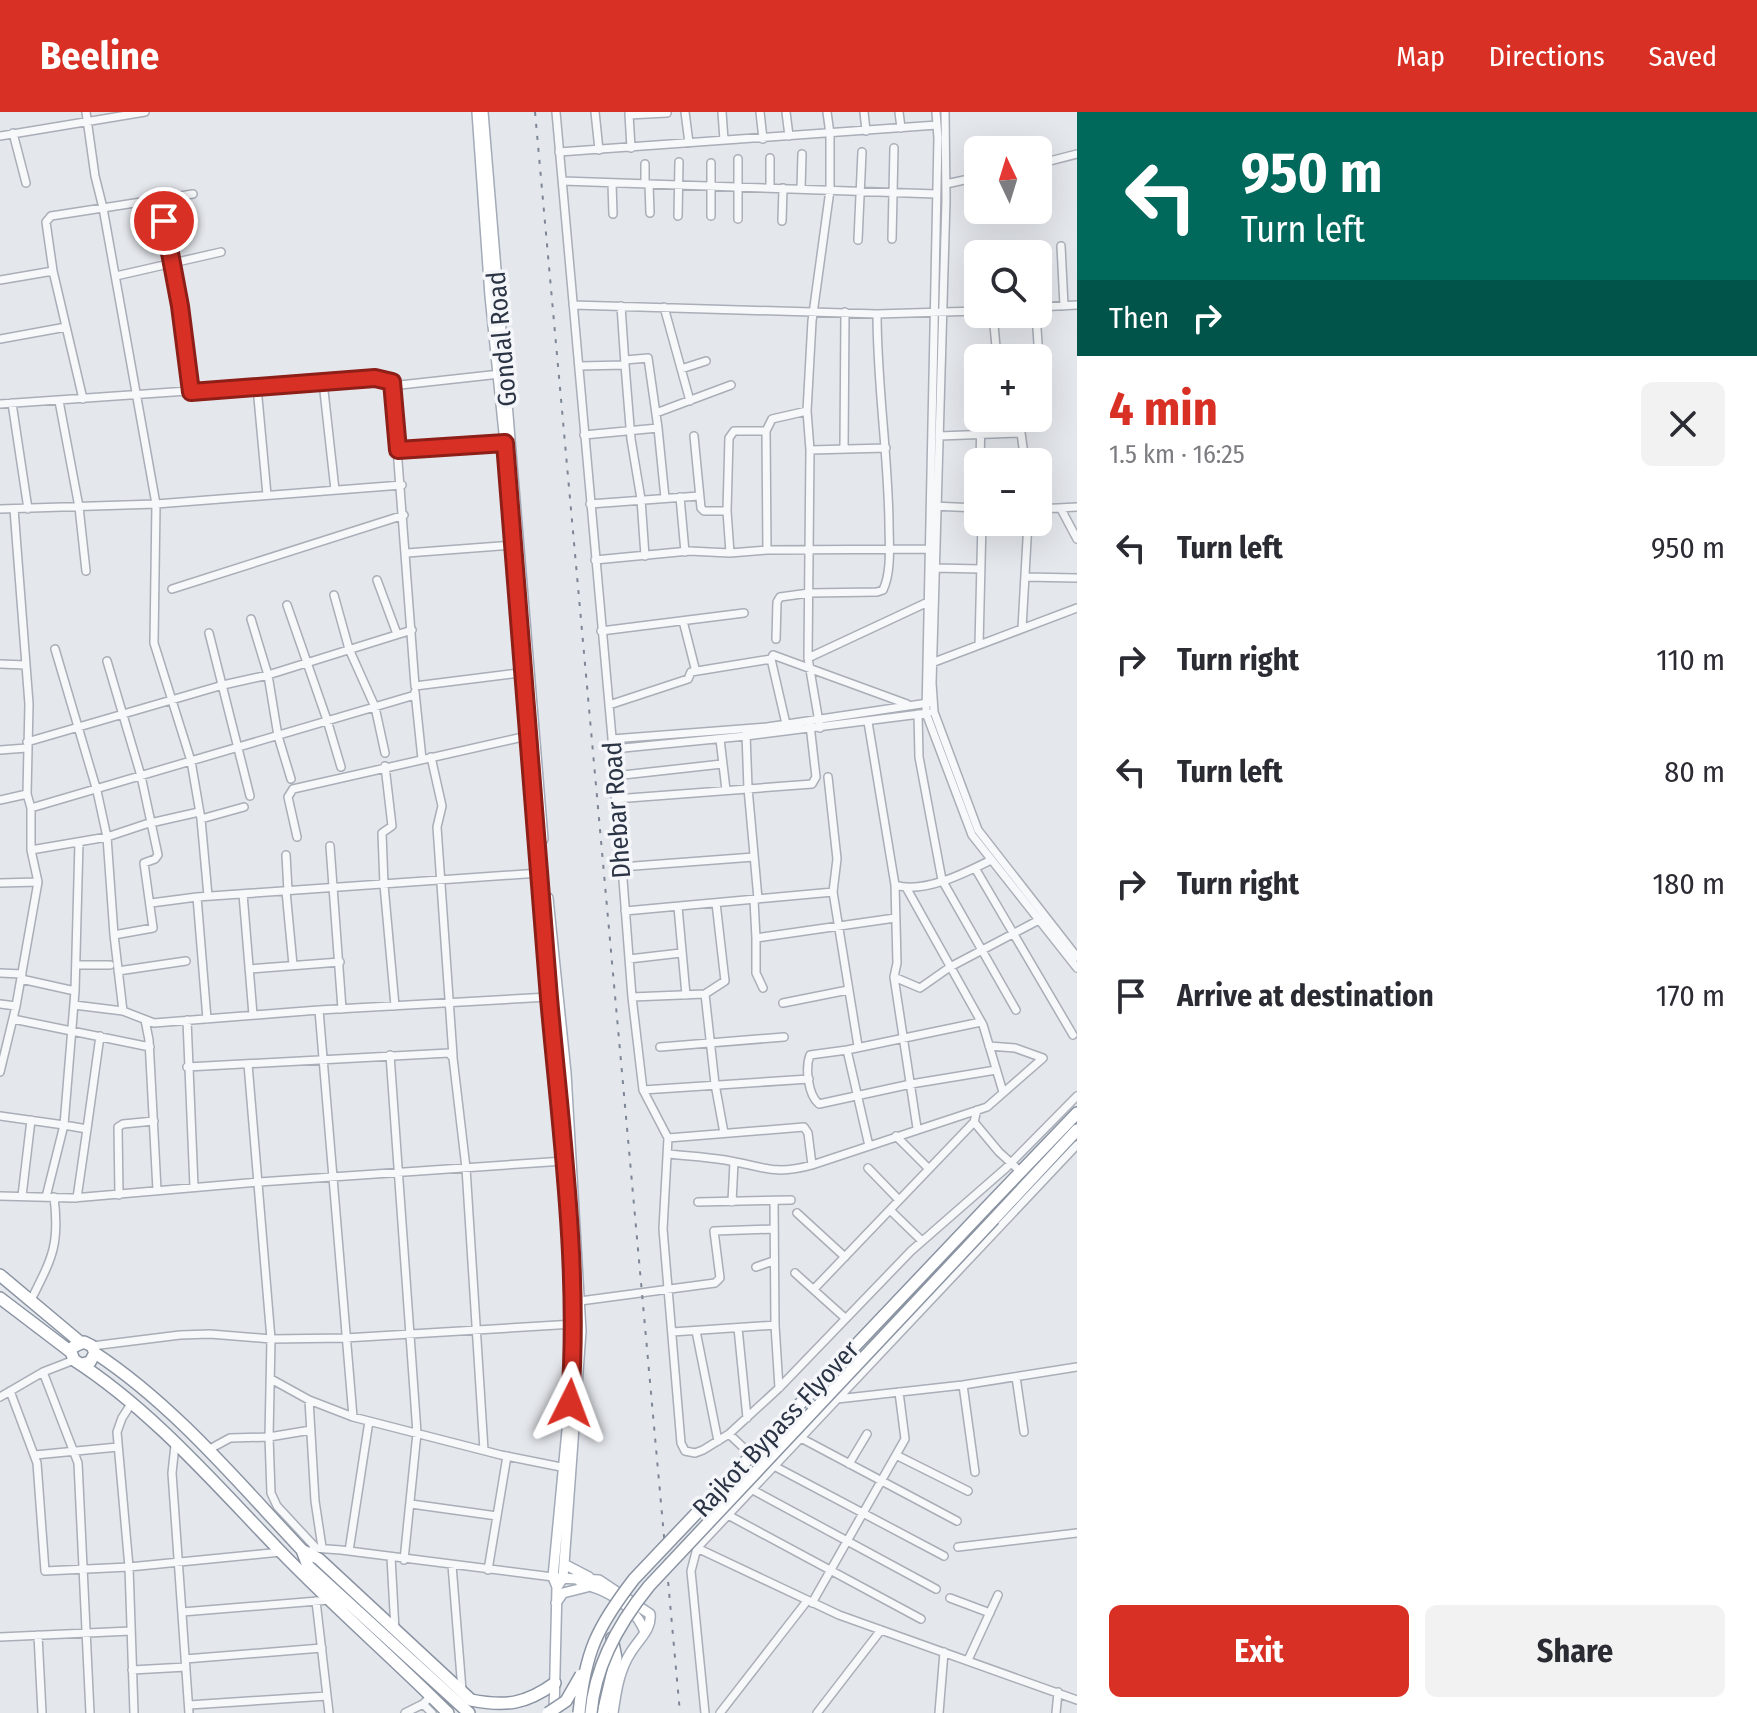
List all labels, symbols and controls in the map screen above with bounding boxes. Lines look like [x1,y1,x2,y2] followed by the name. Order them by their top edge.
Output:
[40,33,159,79] text: Beeline
[1396,40,1445,73] text: Map
[1489,40,1605,73] text: Directions
[1649,40,1717,73] text: Saved
[964,136,1052,224] north arrow
[964,136,1052,536] map controls
[1241,140,1382,207] text: 950 m
[1109,144,1213,248] icon: left
[130,187,198,255] pin
[142,199,186,243] icon: arrive
[1241,208,1365,252] text: Turn left
[964,240,1052,328] button: search
[481,270,523,408] street label: Gondal Road
[1185,296,1229,340] icon: right
[1109,300,1169,336] text: Then
[964,344,1052,432] button: +
[1109,380,1218,438] text: 4 min
[1641,382,1725,466] button: close
[1109,439,1245,470] text: 1.5 km · 16:25
[964,448,1052,536] button: −
[1109,526,1153,570] icon: left
[1177,530,1283,566] text: Turn left
[1651,530,1725,566] text: 950 m
[1109,638,1153,682] icon: right
[1177,642,1299,678] text: Turn right
[1656,642,1725,678] text: 110 m
[597,741,637,879] street label: Dhebar Road
[1109,750,1153,794] icon: left
[1177,754,1283,790] text: Turn left
[1664,754,1725,790] text: 80 m
[1109,862,1153,906] icon: right
[1177,866,1299,902] text: Turn right
[1653,866,1725,902] text: 180 m
[1109,974,1153,1018] icon: arrive
[1177,978,1434,1014] text: Arrive at destination
[1656,978,1725,1014] text: 170 m
[686,1335,866,1523] street label: Rajkot Bypass Flyover
[528,1361,612,1445] position arrow
[1109,1605,1409,1697] button: Exit
[1425,1605,1725,1697] button: Share

